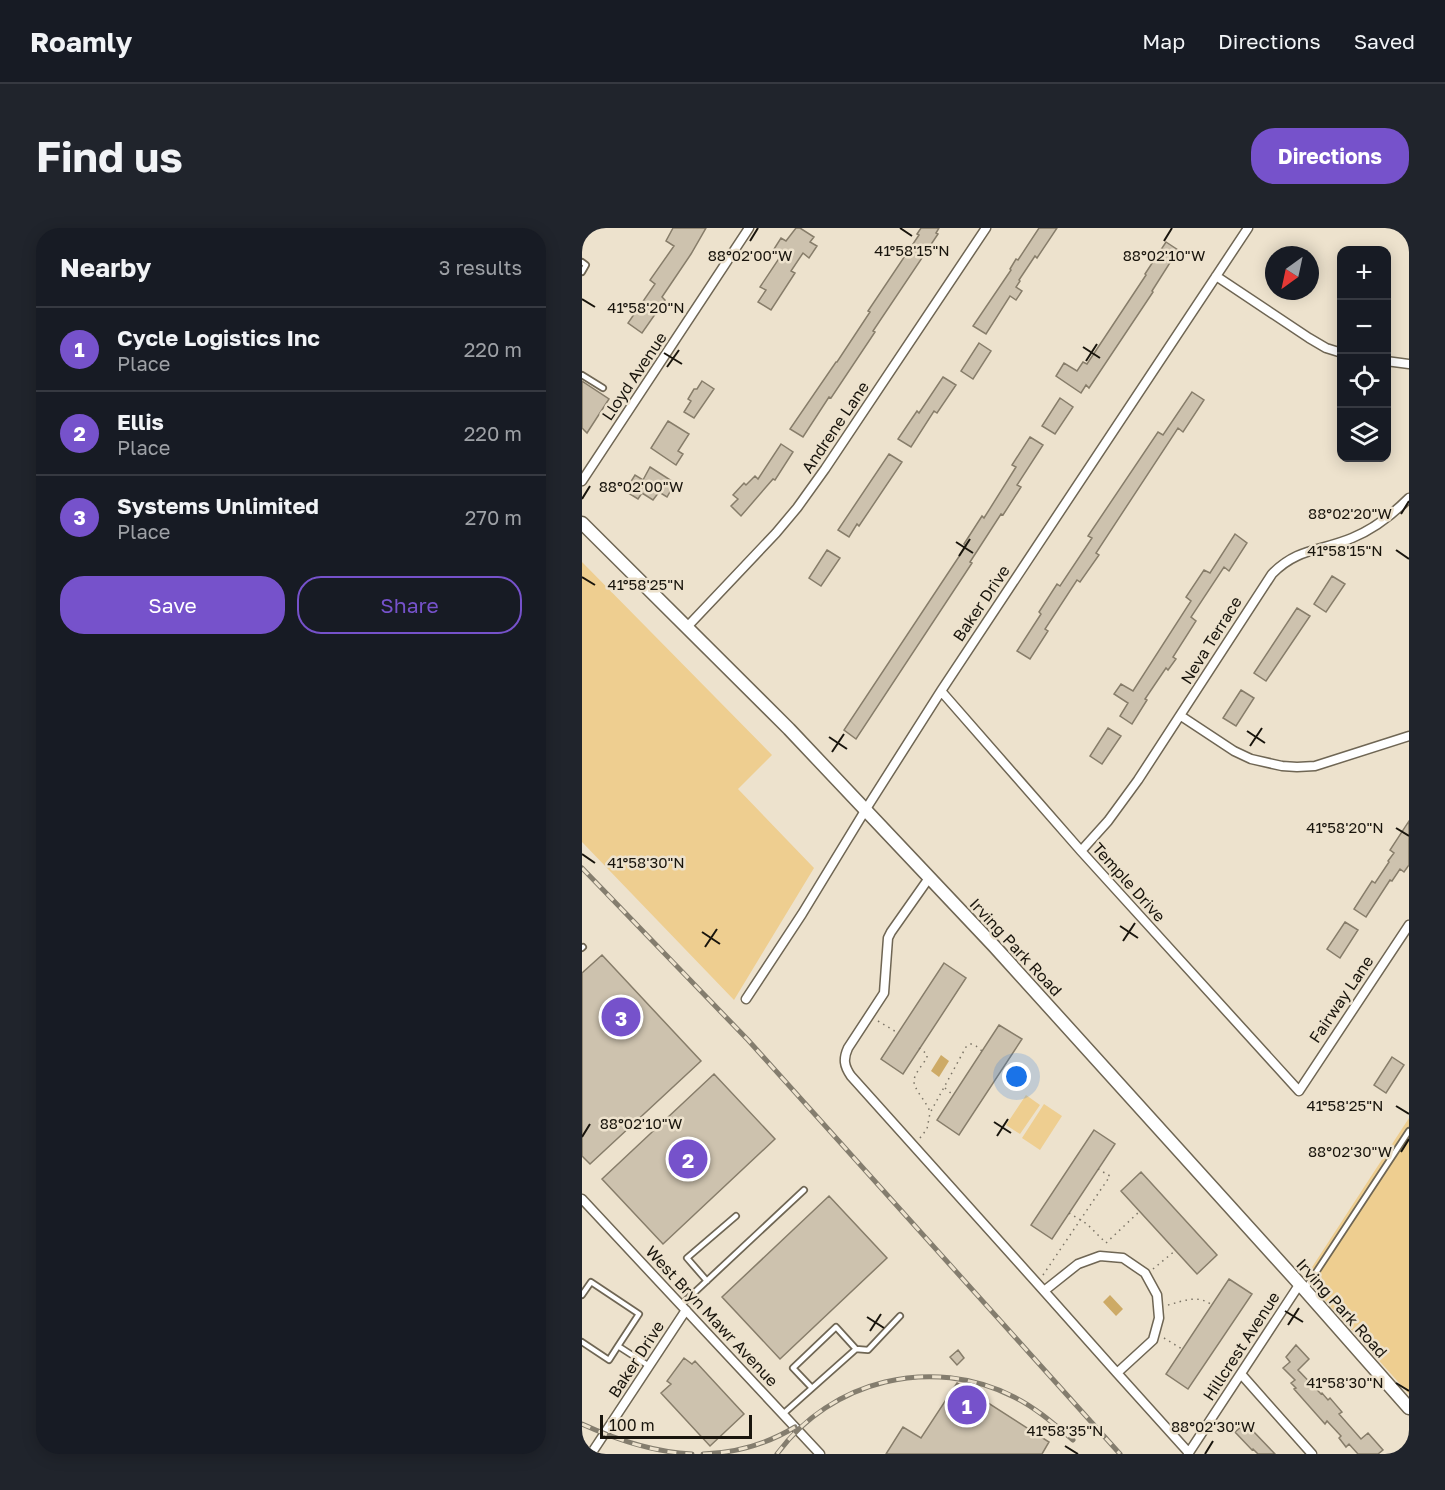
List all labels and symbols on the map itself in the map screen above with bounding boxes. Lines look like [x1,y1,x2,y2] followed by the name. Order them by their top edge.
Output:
[874,241,950,259] text: 41°58'15"N
[708,246,792,264] text: 88°02'00"W
[1123,246,1205,264] text: 88°02'10"W
[1265,246,1319,300] north arrow
[607,298,685,316] text: 41°58'20"N
[597,328,671,424] street label: Lloyd Avenue
[797,377,873,477] street label: Andrene Lane
[599,477,683,495] text: 88°02'00"W
[1308,504,1392,522] text: 88°02'20"W
[1307,541,1383,559] text: 41°58'15"N
[948,561,1014,645] street label: Baker Drive
[608,575,684,593] text: 41°58'25"N
[1176,592,1246,688] street label: Neva Terrace
[1306,818,1384,836] text: 41°58'20"N
[1088,838,1170,926] street label: Temple Drive
[607,853,685,871] text: 41°58'30"N
[966,894,1066,1000] street label: Irving Park Road
[1305,952,1377,1046] street label: Fairway Lane
[602,994,640,1040] pin: 3
[1002,1062,1031,1091] your location
[1307,1096,1383,1114] text: 41°58'25"N
[600,1114,682,1132] text: 88°02'10"W
[668,1136,708,1182] pin: 2
[1308,1142,1392,1160] text: 88°02'30"W
[641,1241,783,1391] street label: West Bryn Mawr Avenue
[1292,1254,1392,1362] street label: Irving Park Road
[1198,1288,1284,1404] street label: Hillcrest Avenue
[604,1317,668,1401] street label: Baker Drive
[1306,1373,1384,1391] text: 41°58'30"N
[948,1382,986,1428] pin: 1
[600,1412,752,1440] scale bar
[1171,1417,1255,1435] text: 88°02'30"W
[1027,1421,1103,1439] text: 41°58'35"N

